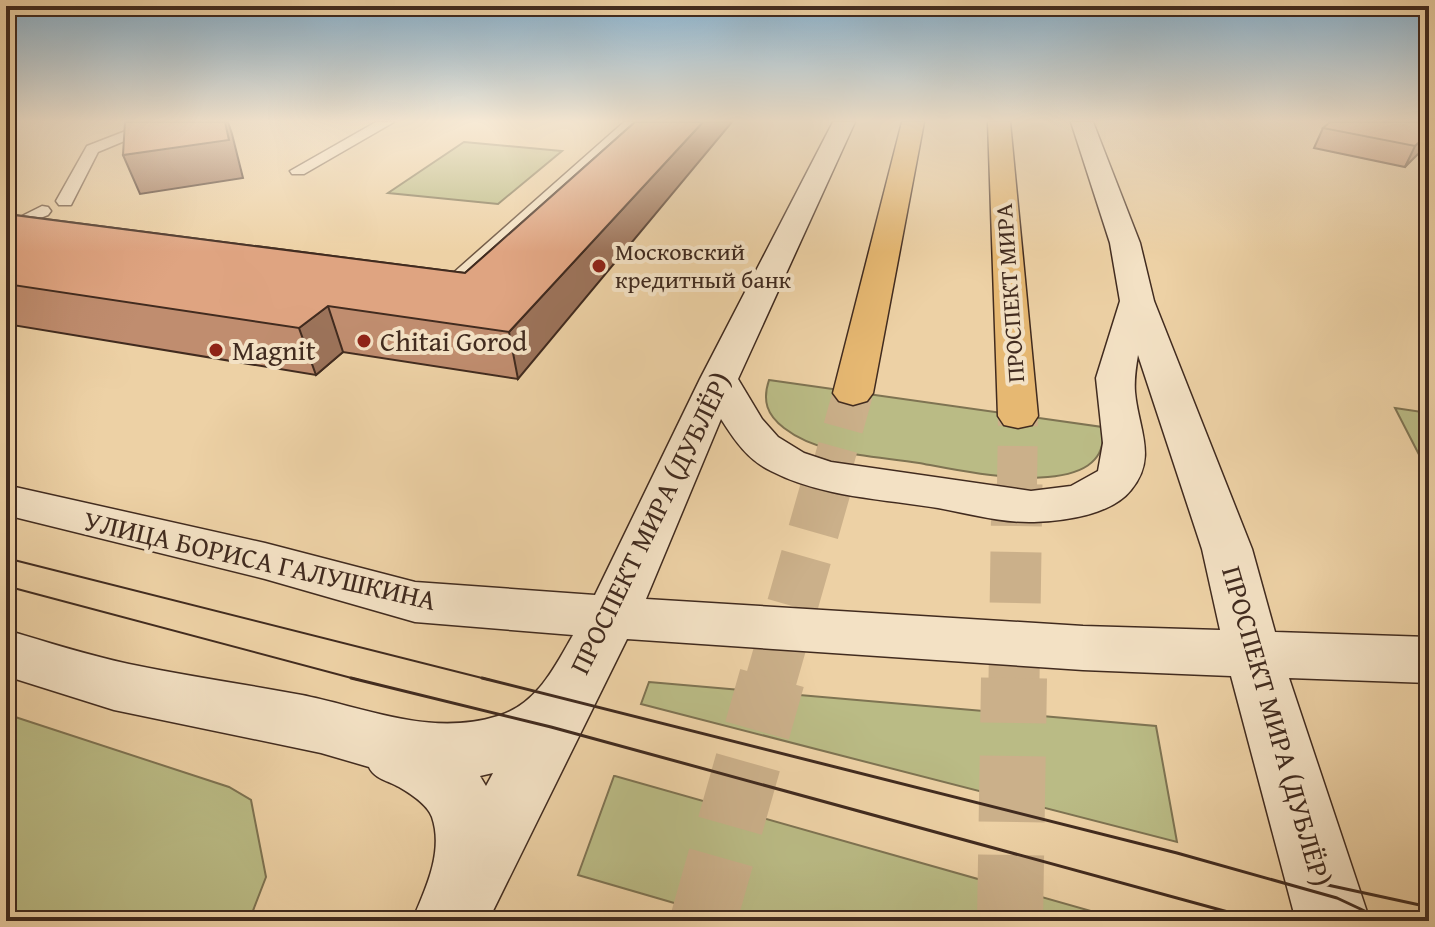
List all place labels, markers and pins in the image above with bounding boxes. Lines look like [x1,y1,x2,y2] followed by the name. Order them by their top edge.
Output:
[615,234,792,297] place label: Московский кредитный банк
[590,257,608,275] marker: Московский кредитный банк
[380,320,527,361] place label: Chitai Gorod
[232,329,316,370] place label: Magnit
[355,332,373,350] marker: Chitai Gorod
[207,341,225,359] marker: Magnit

